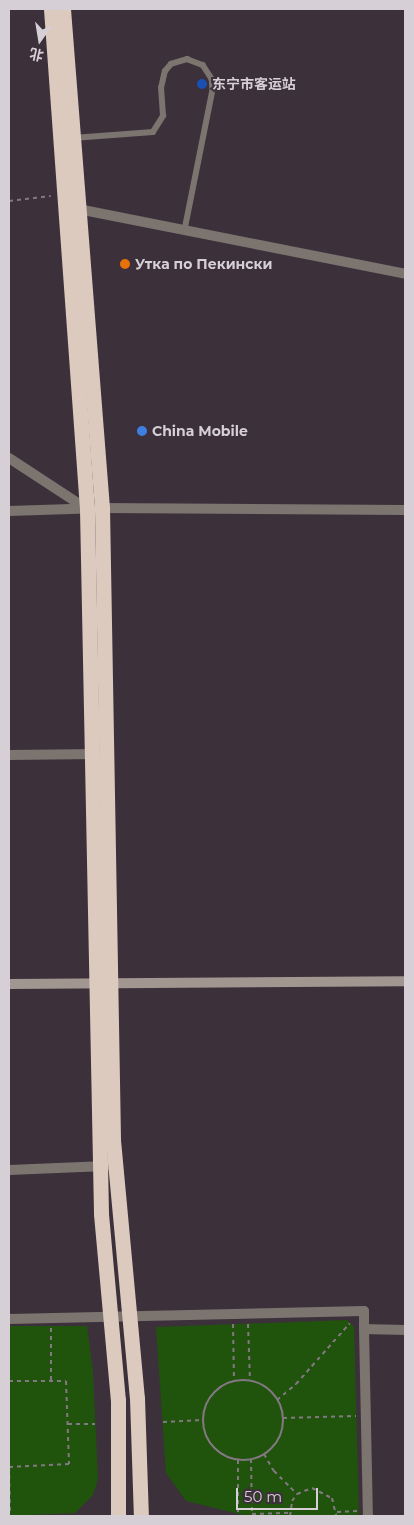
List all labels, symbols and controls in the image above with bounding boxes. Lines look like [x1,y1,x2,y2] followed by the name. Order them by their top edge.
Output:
[15,15,65,65] north arrow
[28,44,45,65] text: 北
[212,76,296,92] place label: 东宁市客运站
[196,78,208,90] marker: 东宁市客运站
[135,256,273,272] place label: Утка по Пекински
[119,258,131,270] marker: Утка по Пекински
[152,423,248,439] place label: China Mobile
[136,425,148,437] marker: China Mobile
[239,1478,322,1510] scale bar
[244,1487,282,1506] text: 50 m

